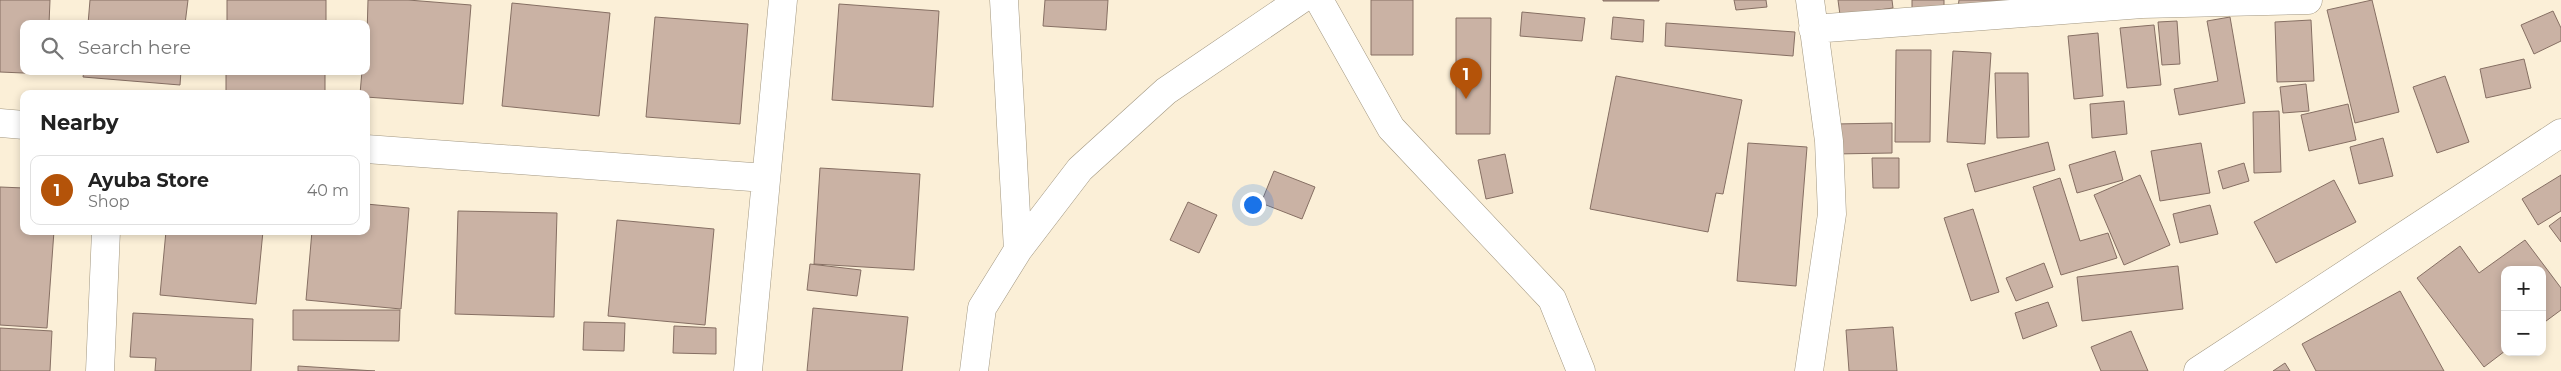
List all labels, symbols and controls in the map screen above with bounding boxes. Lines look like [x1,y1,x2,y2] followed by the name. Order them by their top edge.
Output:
[20,20,370,75] search box
[38,34,66,62] icon: search
[78,36,191,59] text: Search here
[1450,58,1482,99] pin: 1
[40,110,119,135] text: Nearby
[88,169,209,192] text: Ayuba Store
[54,181,60,200] text: 1
[307,181,349,200] text: 40 m
[88,192,130,211] text: Shop
[1240,192,1266,218] your location
[2501,266,2546,356] map controls
[2501,266,2546,311] button: +
[2501,311,2546,356] button: −

